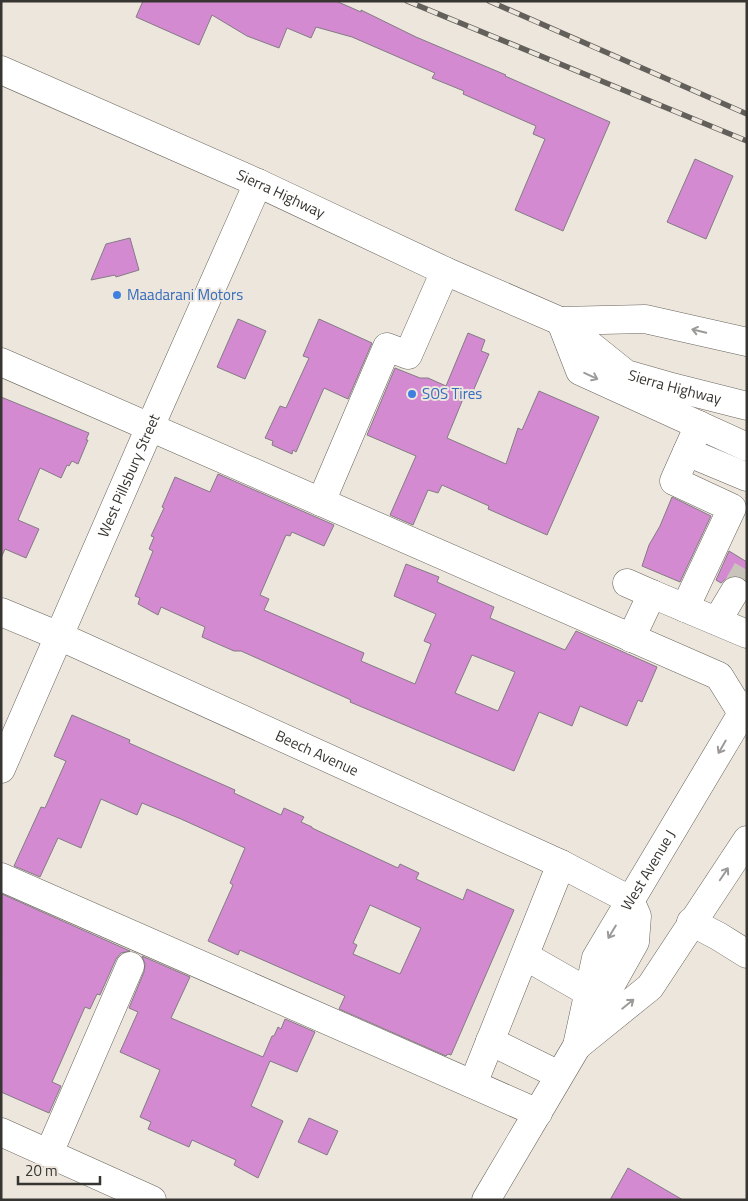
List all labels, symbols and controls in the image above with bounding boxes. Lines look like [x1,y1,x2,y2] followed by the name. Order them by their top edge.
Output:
[233,163,329,224] street label: Sierra Highway
[127,283,243,306] place label: Maadarani Motors
[111,289,123,301] marker: Maadarani Motors
[692,326,708,335] one-way arrow
[626,363,724,410] street label: Sierra Highway
[583,372,598,382] one-way arrow
[422,382,482,405] place label: SOS Tires
[406,388,418,400] marker: SOS Tires
[91,409,166,541] street label: West Pillsbury Street
[272,724,362,782] street label: Beech Avenue
[717,740,727,755] one-way arrow
[615,825,681,915] street label: West Avenue J
[719,867,729,881] one-way arrow
[606,924,616,938] one-way arrow
[622,999,635,1010] one-way arrow
[18,1154,100,1186] scale bar
[25,1159,58,1182] text: 20 m

